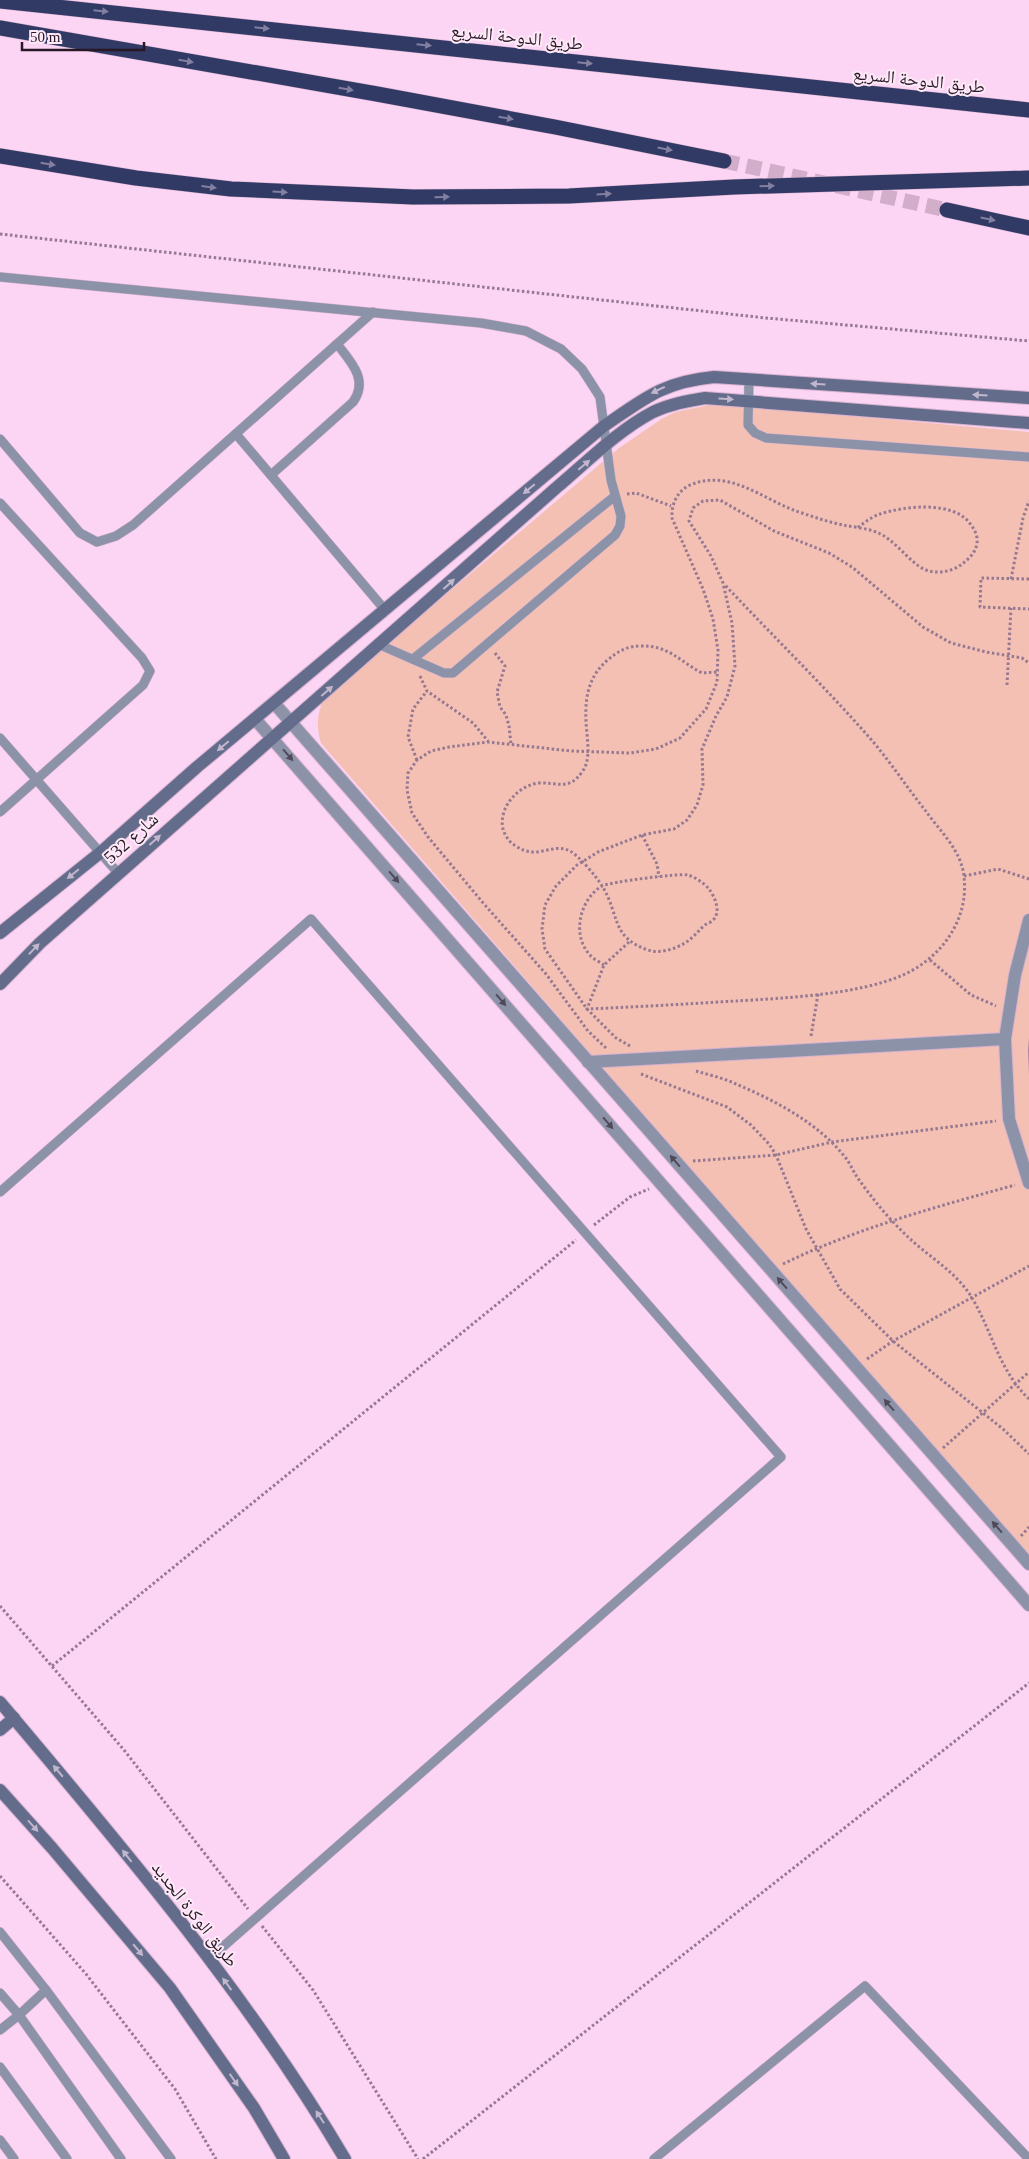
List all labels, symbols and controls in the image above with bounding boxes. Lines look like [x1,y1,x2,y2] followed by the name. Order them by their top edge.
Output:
[93,7,109,15] one-way arrow
[22,20,145,52] scale bar
[450,20,584,56] street label: طريق الدوحة السريع
[255,24,271,32] one-way arrow
[30,29,61,45] text: 50 m
[416,42,432,50] one-way arrow
[178,58,194,66] one-way arrow
[578,59,594,67] one-way arrow
[852,63,986,99] street label: طريق الدوحة السريع
[338,85,354,93] one-way arrow
[498,114,513,122] one-way arrow
[658,146,674,154] one-way arrow
[40,161,56,169] one-way arrow
[759,182,775,190] one-way arrow
[201,183,217,191] one-way arrow
[272,188,288,196] one-way arrow
[597,189,613,197] one-way arrow
[434,193,450,201] one-way arrow
[980,215,995,223] one-way arrow
[810,379,826,387] one-way arrow
[651,387,665,395] one-way arrow
[972,390,988,398] one-way arrow
[719,395,735,403] one-way arrow
[577,459,590,470] one-way arrow
[524,483,536,495] one-way arrow
[442,578,454,590] one-way arrow
[320,685,332,697] one-way arrow
[217,740,230,751] one-way arrow
[282,748,294,760] one-way arrow
[100,809,163,868] street label: شارع 532
[148,835,161,846] one-way arrow
[66,869,80,879] one-way arrow
[389,871,400,884] one-way arrow
[28,943,40,955] one-way arrow
[495,994,506,1006] one-way arrow
[602,1116,614,1128] one-way arrow
[670,1155,681,1167] one-way arrow
[777,1277,788,1289] one-way arrow
[884,1399,895,1412] one-way arrow
[991,1522,1003,1534] one-way arrow
[52,1766,64,1778] one-way arrow
[27,1819,38,1832] one-way arrow
[122,1850,133,1863] one-way arrow
[147,1857,242,1971] street label: طريق الوكرة الجديد
[132,1943,144,1955] one-way arrow
[222,1977,232,1991] one-way arrow
[229,2073,239,2087] one-way arrow
[315,2111,325,2124] one-way arrow

